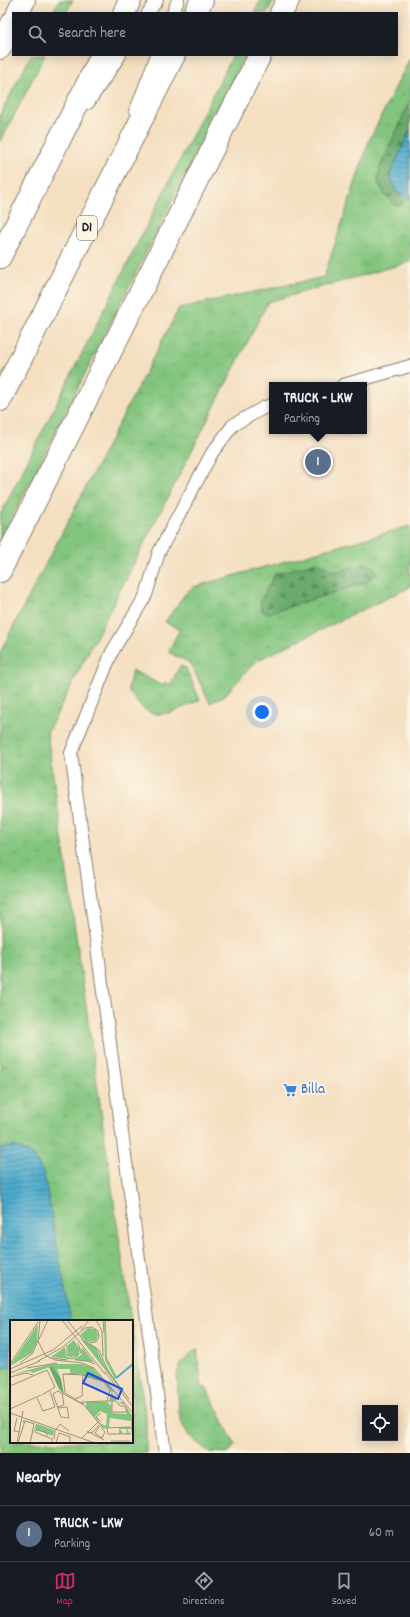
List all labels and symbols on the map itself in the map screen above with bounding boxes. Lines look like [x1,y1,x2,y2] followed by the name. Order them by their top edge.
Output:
[77,216,97,240] road number: D1
[305,447,331,477] pin: 1
[252,702,272,722] your location
[301,1079,326,1101] place label: Billa
[282,1082,298,1098] supermarket icon: Billa
[10,1320,133,1443] inset map

